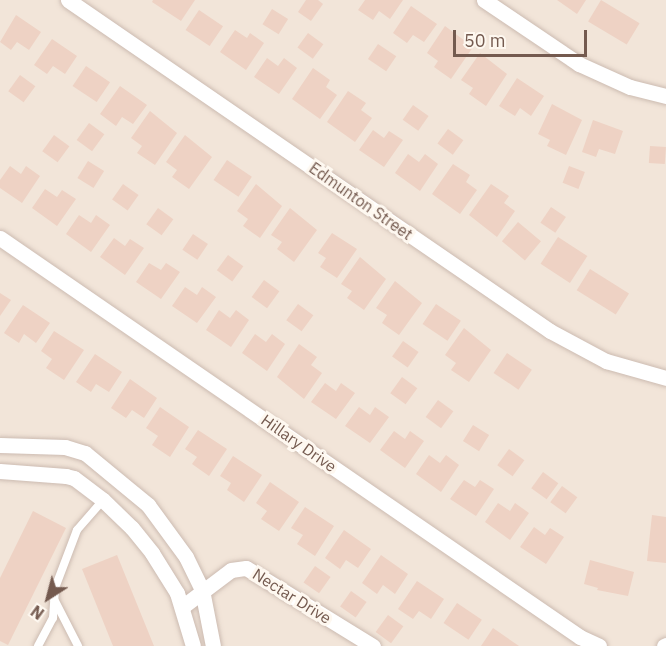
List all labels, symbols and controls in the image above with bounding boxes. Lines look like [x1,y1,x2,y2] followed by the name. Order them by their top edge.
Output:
[456,18,590,56] scale bar
[464,29,506,52] text: 50 m
[306,158,416,244] street label: Edmunton Street
[258,410,340,476] street label: Hillary Drive
[249,564,335,628] street label: Nectar Drive
[18,568,78,628] north arrow
[27,601,48,624] text: N

